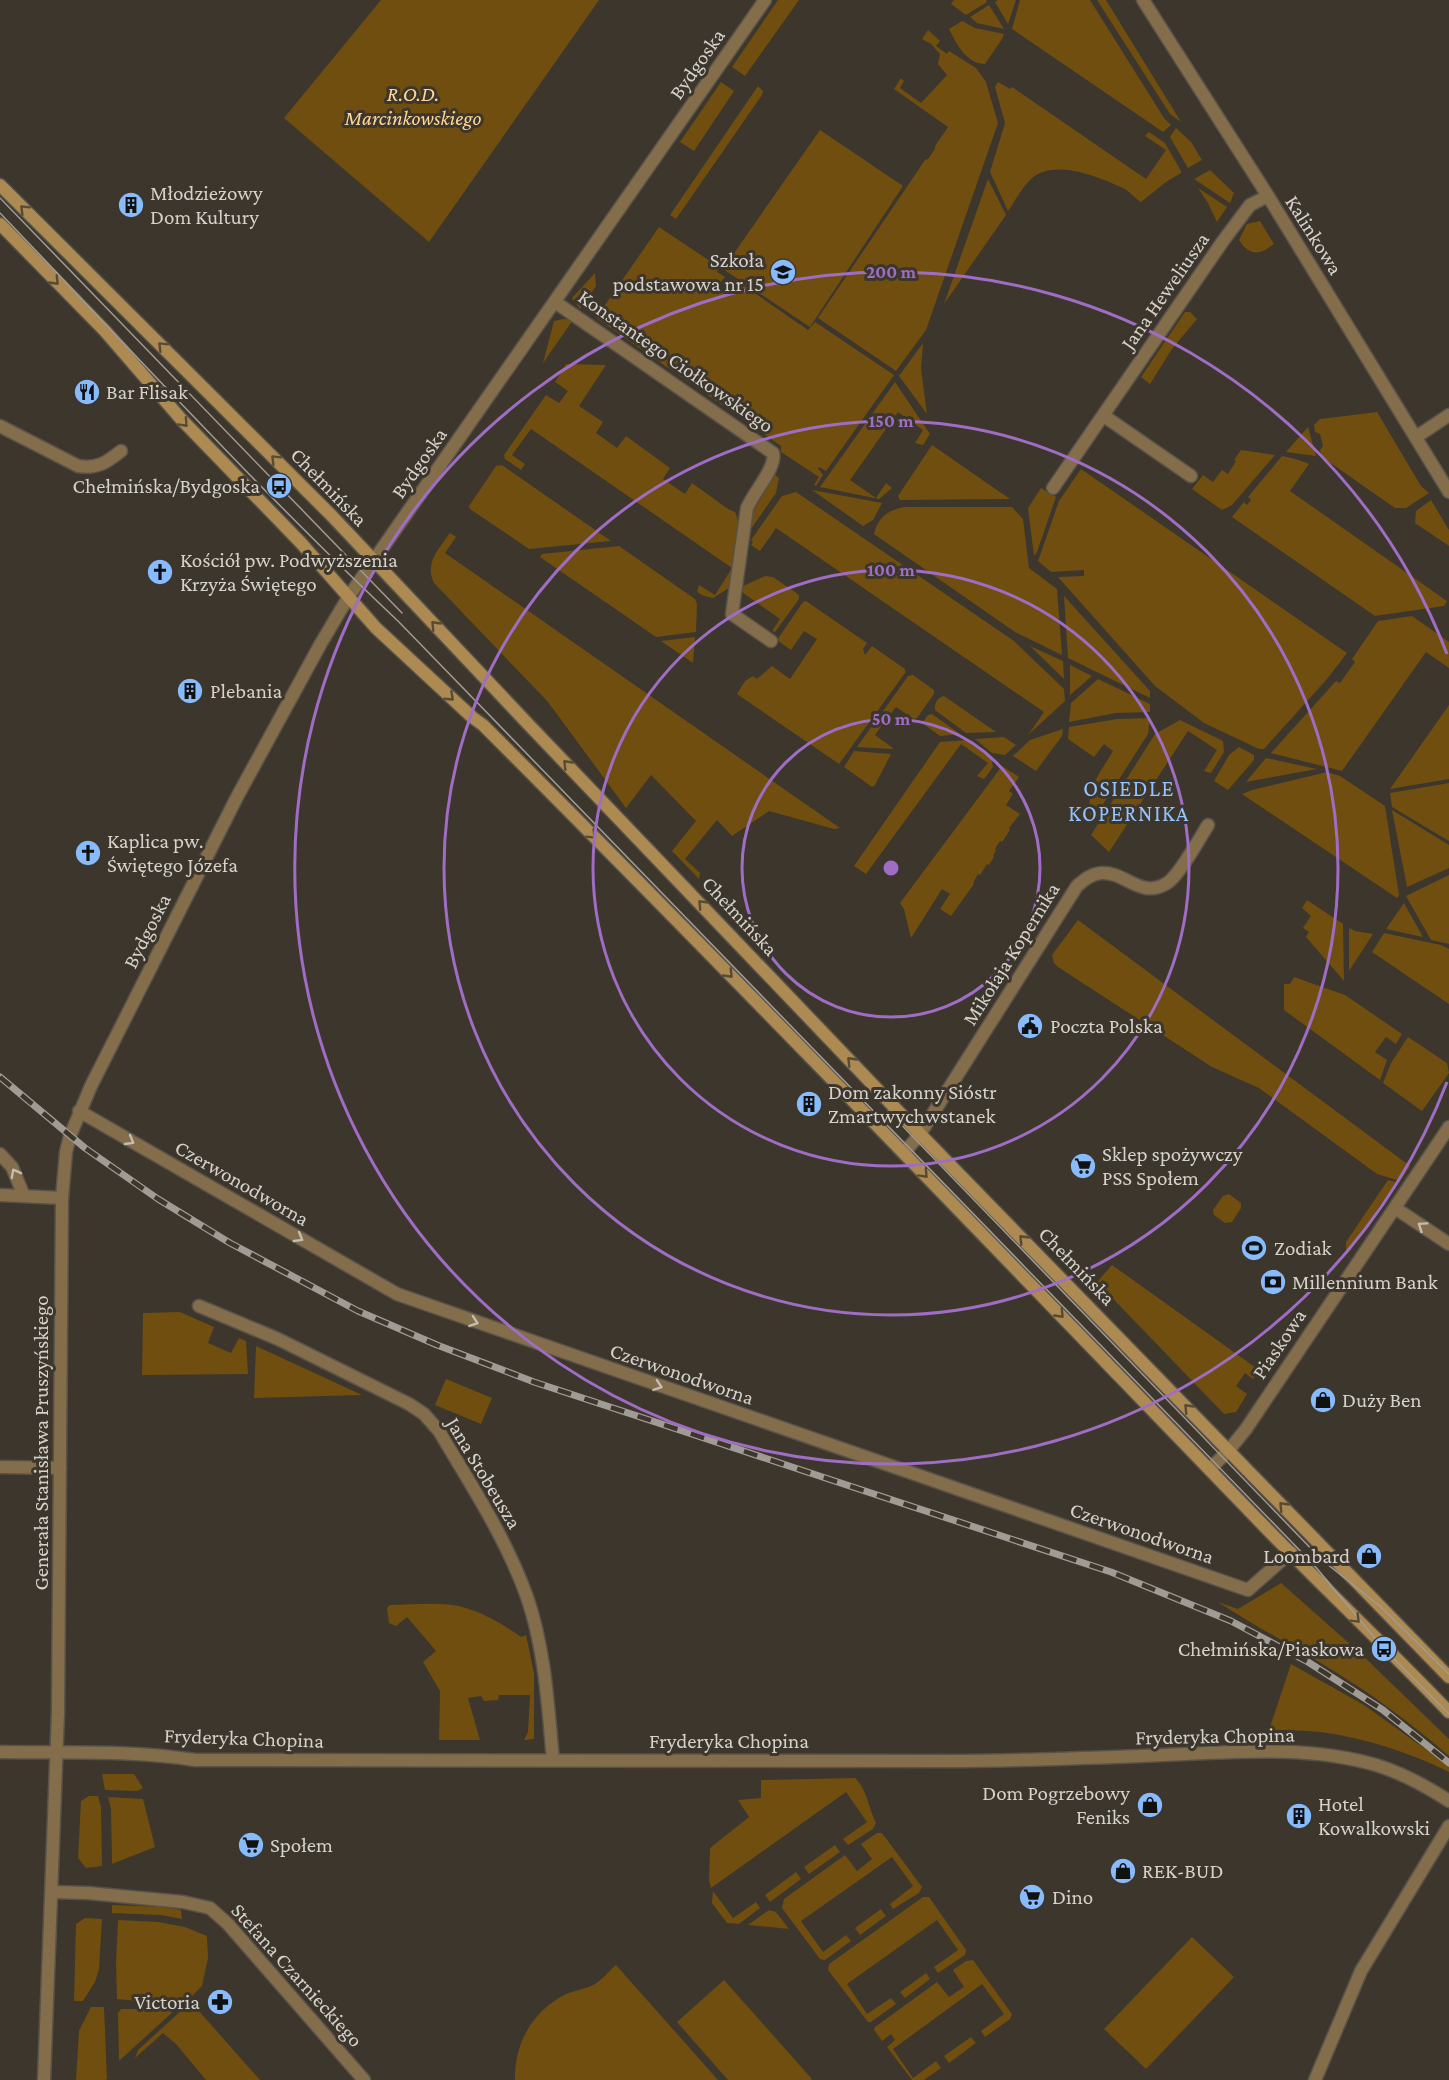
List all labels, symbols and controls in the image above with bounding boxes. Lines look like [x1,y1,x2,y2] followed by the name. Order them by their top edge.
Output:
[664,24,730,104] street label: Bydgoska
[344,82,481,130] park label: R.O.D. Marcinkowskiego
[150,181,263,229] place label: Młodzieżowy Dom Kultury
[116,190,146,220] building icon: Młodzieżowy Dom Kultury
[1280,191,1348,279] street label: Kalinkowa
[20,205,31,215] one-way arrow
[1115,228,1214,356] street label: Jana Heweliusza
[613,248,764,296] place label: Szkoła podstawowa nr 15
[768,257,798,287] school or university icon: Szkoła podstawowa nr 15
[866,262,917,282] text: 200 m
[48,273,59,284] one-way arrow
[574,284,778,438] street label: Konstantego Ciołkowskiego
[159,343,170,354] one-way arrow
[72,377,102,407] restaurant icon: Bar Flisak
[106,380,188,404] place label: Bar Flisak
[868,411,914,431] text: 150 m
[177,416,188,427] one-way arrow
[386,423,452,503] street label: Bydgoska
[286,443,373,531] street label: Chełmińska
[272,455,283,466] one-way arrow
[264,471,294,501] bus stop icon: Chełmińska/Bydgoska
[73,474,260,498] place label: Chełmińska/Bydgoska
[180,548,398,596] place label: Kościół pw. Podwyższenia Krzyża Świętego
[145,557,175,587] church icon: Kościół pw. Podwyższenia Krzyża Świętego
[867,560,915,580] text: 100 m
[431,621,442,632] one-way arrow
[175,676,205,706] building icon: Plebania
[210,679,282,703] place label: Plebania
[443,690,453,701] one-way arrow
[872,709,911,729] text: 50 m
[563,761,574,772] one-way arrow
[1068,776,1190,826] district label: OSIEDLE KOPERNIKA
[585,827,596,838] one-way arrow
[107,829,238,877] place label: Kaplica pw. Świętego Józefa
[73,838,103,868] church icon: Kaplica pw. Świętego Józefa
[881,858,901,878] centre of rings
[697,871,783,961] street label: Chełmińska
[957,878,1065,1030] street label: Mikołaja Kopernika
[118,889,176,972] street label: Bydgoska
[698,901,709,911] one-way arrow
[721,966,732,977] one-way arrow
[1015,1011,1045,1041] public building icon: Poczta Polska
[1050,1014,1163,1038] place label: Poczta Polska
[847,1057,858,1068] one-way arrow
[828,1080,997,1128] place label: Dom zakonny Sióstr Zmartwychwstanek
[794,1089,824,1119] building icon: Dom zakonny Sióstr Zmartwychwstanek
[124,1133,134,1145] one-way arrow
[171,1135,313,1231] street label: Czerwonodworna
[1102,1142,1243,1190] place label: Sklep spożywczy PSS Społem
[1068,1151,1098,1181] supermarket icon: Sklep spożywczy PSS Społem
[916,1166,927,1177] one-way arrow
[11,1169,22,1180] one-way arrow
[1418,1221,1428,1233] one-way arrow
[1034,1222,1121,1310] street label: Chełmińska
[293,1231,303,1243] one-way arrow
[1239,1233,1269,1263] sports icon: Zodiak
[1019,1235,1030,1246] one-way arrow
[1274,1236,1332,1260] place label: Zodiak
[1258,1267,1288,1297] bank icon: Millennium Bank
[1292,1270,1438,1294] place label: Millennium Bank
[29,1295,53,1591] street label: Generała Stanisława Pruszyńskiego
[1247,1304,1311,1384] street label: Piaskowa
[1052,1306,1063,1317] one-way arrow
[468,1314,479,1327] one-way arrow
[607,1338,757,1410] street label: Czerwonodworna
[652,1378,663,1391] one-way arrow
[1308,1385,1338,1415] shop icon: Duży Ben
[1342,1388,1422,1412] place label: Duży Ben
[1184,1405,1195,1415] one-way arrow
[440,1411,527,1533] street label: Jana Stobeusza
[1067,1497,1217,1569] street label: Czerwonodworna
[1280,1502,1291,1513] one-way arrow
[1354,1541,1384,1571] shop icon: Loombard
[1263,1544,1350,1568] place label: Loombard
[1349,1611,1360,1622] one-way arrow
[1369,1634,1399,1664] bus stop icon: Chełmińska/Piaskowa
[1178,1637,1364,1661] place label: Chełmińska/Piaskowa
[164,1723,325,1753] street label: Fryderyka Chopina
[1135,1723,1295,1749] street label: Fryderyka Chopina
[649,1729,809,1753] street label: Fryderyka Chopina
[982,1781,1130,1829] place label: Dom Pogrzebowy Feniks
[1135,1790,1165,1820] shop icon: Dom Pogrzebowy Feniks
[1318,1792,1431,1840] place label: Hotel Kowalkowski
[1284,1801,1314,1831] building icon: Hotel Kowalkowski
[236,1830,266,1860] supermarket icon: Społem
[270,1833,333,1857] place label: Społem
[1108,1856,1138,1886] shop icon: REK-BUD
[1142,1859,1223,1883] place label: REK-BUD
[1017,1882,1047,1912] supermarket icon: Dino
[1052,1885,1093,1909] place label: Dino
[226,1898,368,2052] street label: Stefana Czarnieckiego
[205,1987,235,2017] pharmacy icon: Victoria
[134,1990,200,2014] place label: Victoria

